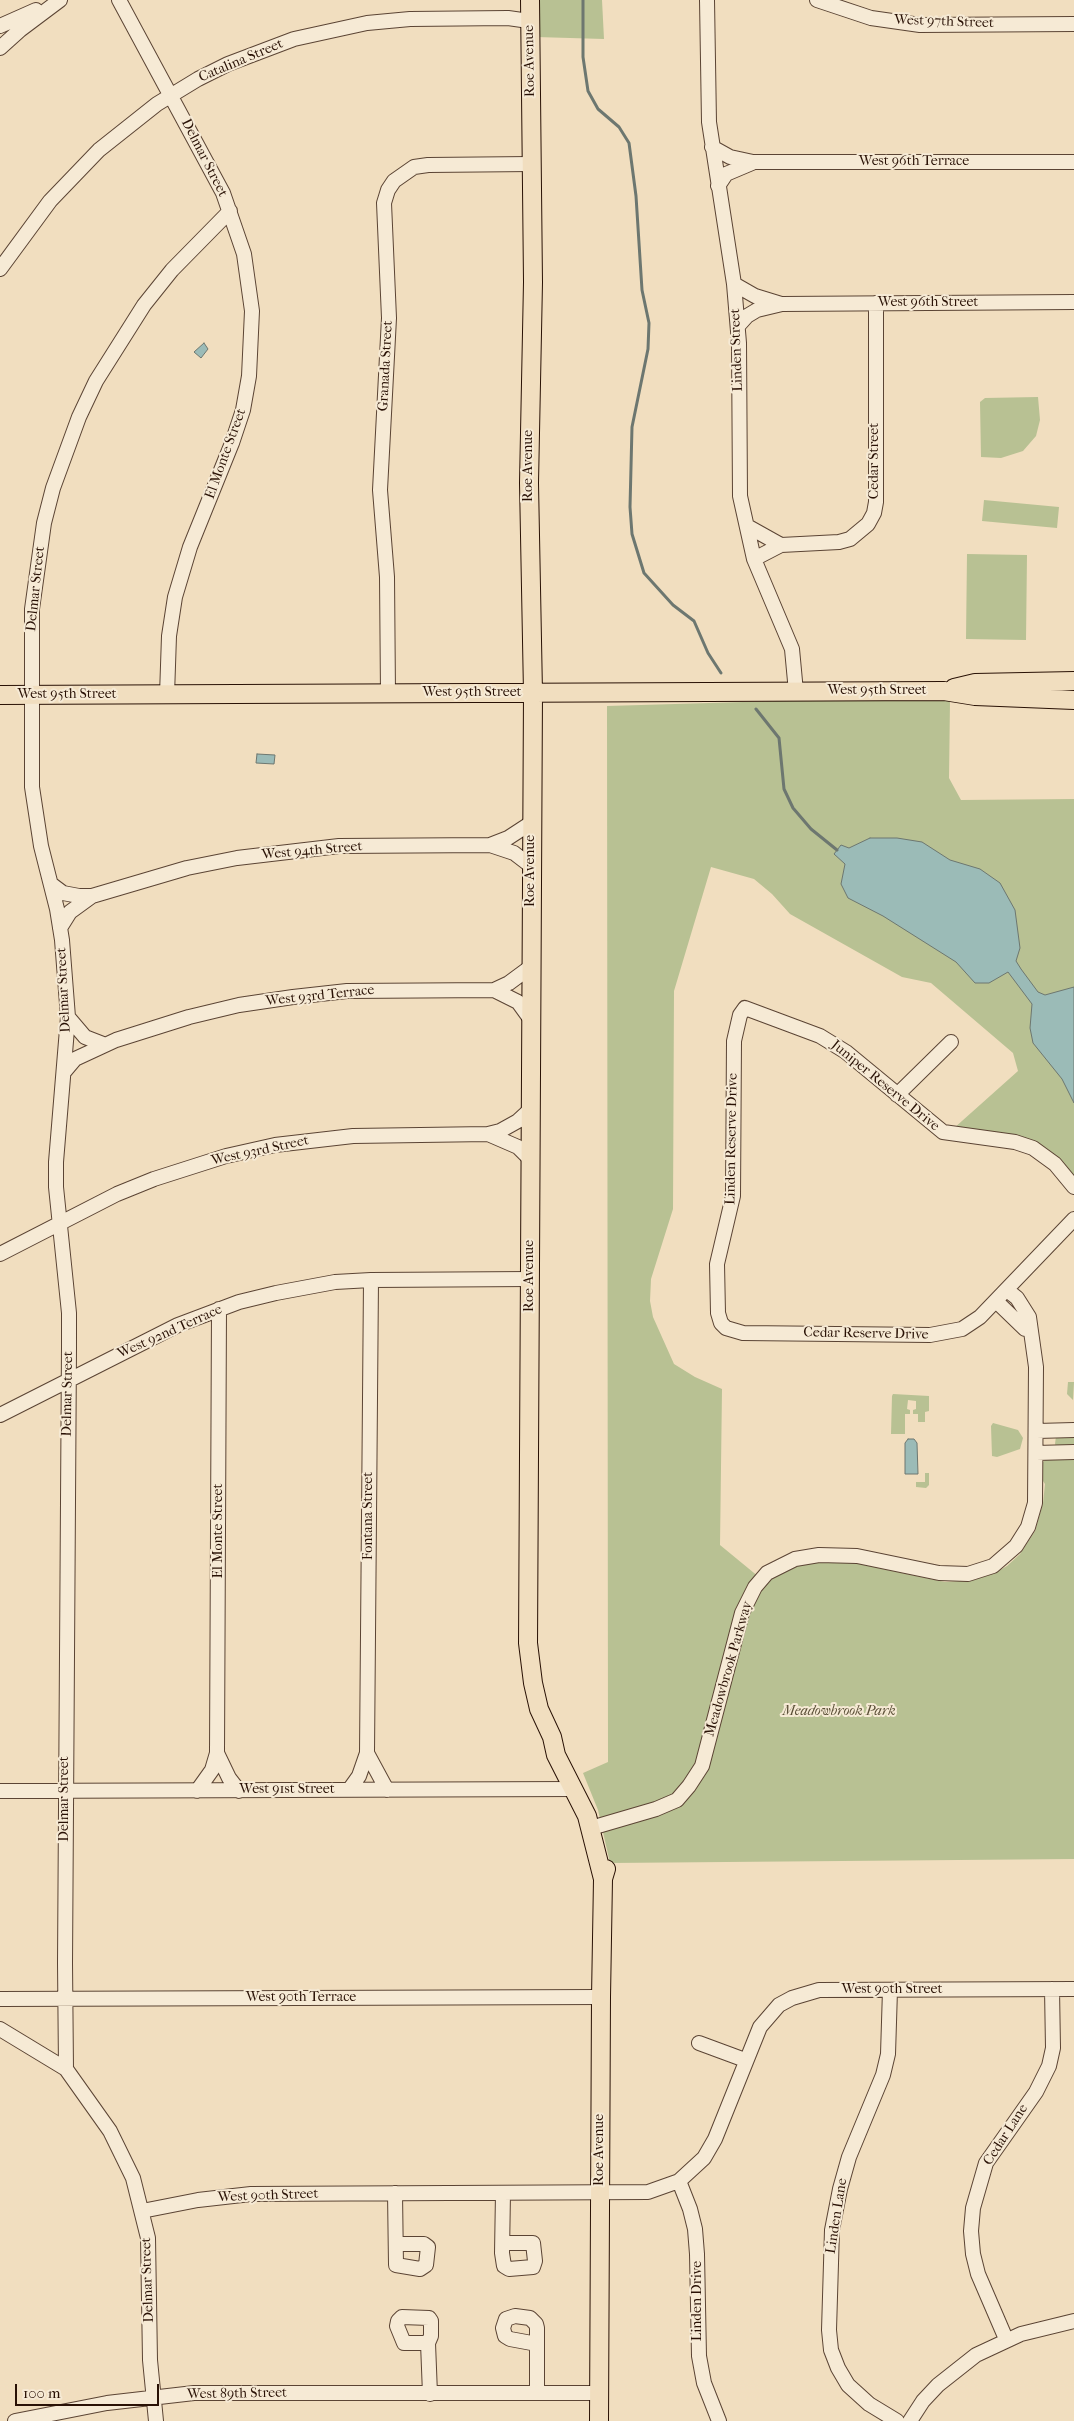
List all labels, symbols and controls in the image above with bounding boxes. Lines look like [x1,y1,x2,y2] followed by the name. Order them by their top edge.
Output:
[894,12,994,32] street label: West 97th Street
[521,25,539,97] street label: Roe Avenue
[196,36,286,86] street label: Catalina Street
[177,116,231,200] street label: Delmar Street
[859,154,969,170] street label: West 96th Terrace
[878,295,978,311] street label: West 96th Street
[727,308,747,392] street label: Linden Street
[375,320,397,412] street label: Granada Street
[202,407,250,501] street label: El Monte Street
[867,423,883,499] street label: Cedar Street
[521,430,537,502] street label: Roe Avenue
[23,546,49,632] street label: Delmar Street
[827,683,927,699] street label: West 95th Street
[422,685,522,701] street label: West 95th Street
[17,687,117,703] street label: West 95th Street
[523,835,539,907] street label: Roe Avenue
[261,838,363,864] street label: West 94th Street
[53,947,75,1033] street label: Delmar Street
[265,982,375,1010] street label: West 93rd Terrace
[827,1037,943,1135] street label: Juniper Reserve Drive
[722,1073,742,1205] street label: Linden Reserve Drive
[210,1132,310,1170] street label: West 93rd Street
[522,1240,538,1312] street label: Roe Avenue
[115,1301,225,1363] street label: West 92nd Terrace
[803,1325,929,1343] street label: Cedar Reserve Drive
[59,1351,77,1437] street label: Delmar Street
[361,1472,377,1560] street label: Fontana Street
[211,1484,227,1578] street label: El Monte Street
[702,1599,756,1739] street label: Meadowbrook Parkway
[783,1704,895,1720] park label: Meadowbrook Park
[57,1756,73,1842] street label: Delmar Street
[239,1782,335,1798] street label: West 91st Street
[842,1982,942,1998] street label: West 90th Street
[246,1990,356,2006] street label: West 90th Terrace
[980,2101,1032,2169] street label: Cedar Lane
[592,2114,608,2186] street label: Roe Avenue
[823,2177,851,2255] street label: Linden Lane
[217,2186,319,2206] street label: West 90th Street
[138,2237,158,2323] street label: Delmar Street
[690,2261,706,2341] street label: Linden Drive
[18,2374,161,2406] scale bar
[23,2384,61,2402] text: 100 m
[187,2385,287,2403] street label: West 89th Street

